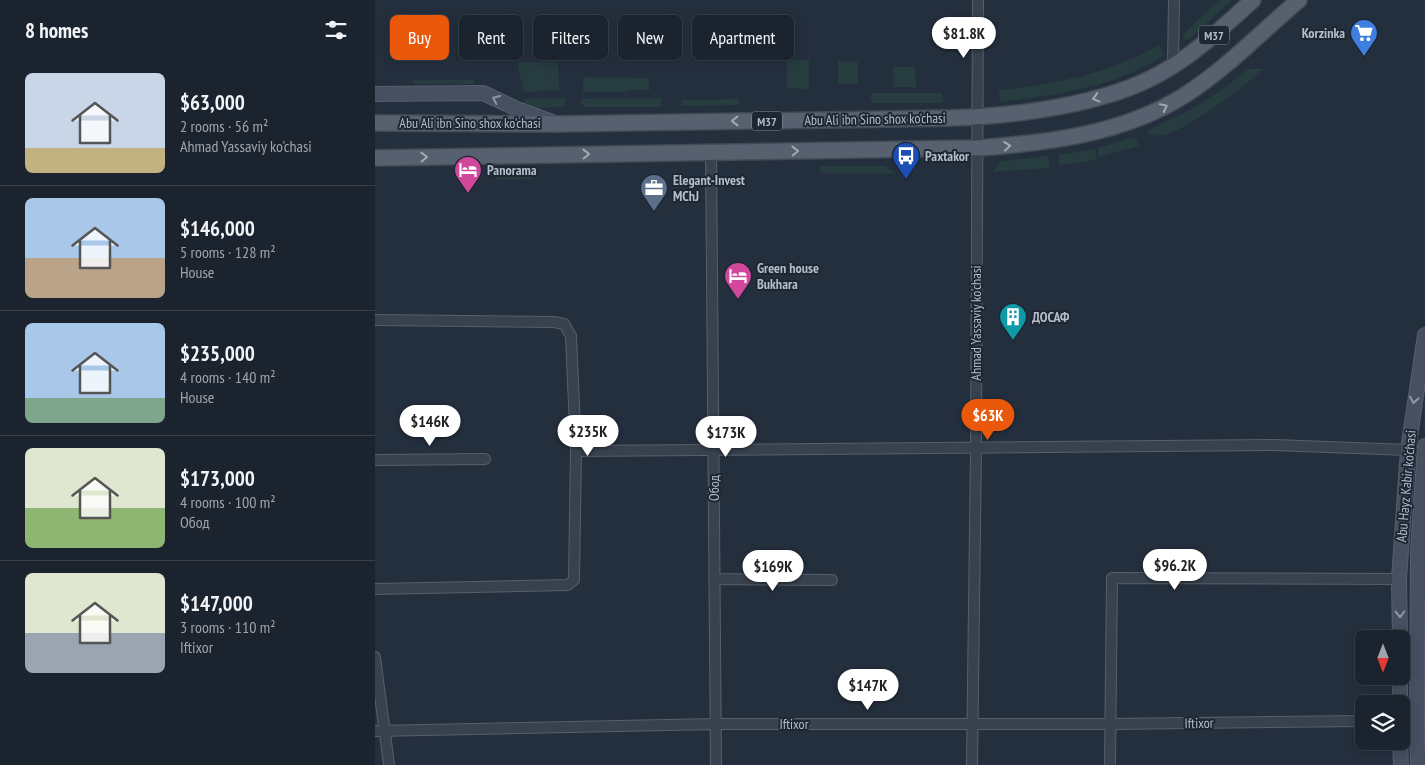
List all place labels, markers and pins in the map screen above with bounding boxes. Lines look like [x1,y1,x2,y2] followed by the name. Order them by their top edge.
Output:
[923,17,1005,59] pin: $81.8K
[1349,18,1379,57] supermarket icon: Korzinka
[1302,24,1345,42] place label: Korzinka
[891,141,921,180] bus stop icon: Paxtakor
[925,147,970,165] place label: Paxtakor
[453,155,483,194] hotel icon: Panorama
[487,161,537,179] place label: Panorama
[673,171,745,205] place label: Elegant-Invest MChJ
[639,173,669,212] office icon: Elegant-Invest MChJ
[757,259,819,293] place label: Green house Bukhara
[723,261,753,300] hotel icon: Green house Bukhara
[998,302,1028,341] building icon: ДОСАФ
[1032,308,1070,326] place label: ДОСАФ
[958,398,1018,441] pin: $63K
[395,404,465,447] pin: $146K
[553,414,623,457] pin: $235K
[691,416,761,458] pin: $173K
[1134,548,1216,591] pin: $96.2K
[738,550,808,592] pin: $169K
[833,668,903,711] pin: $147K

